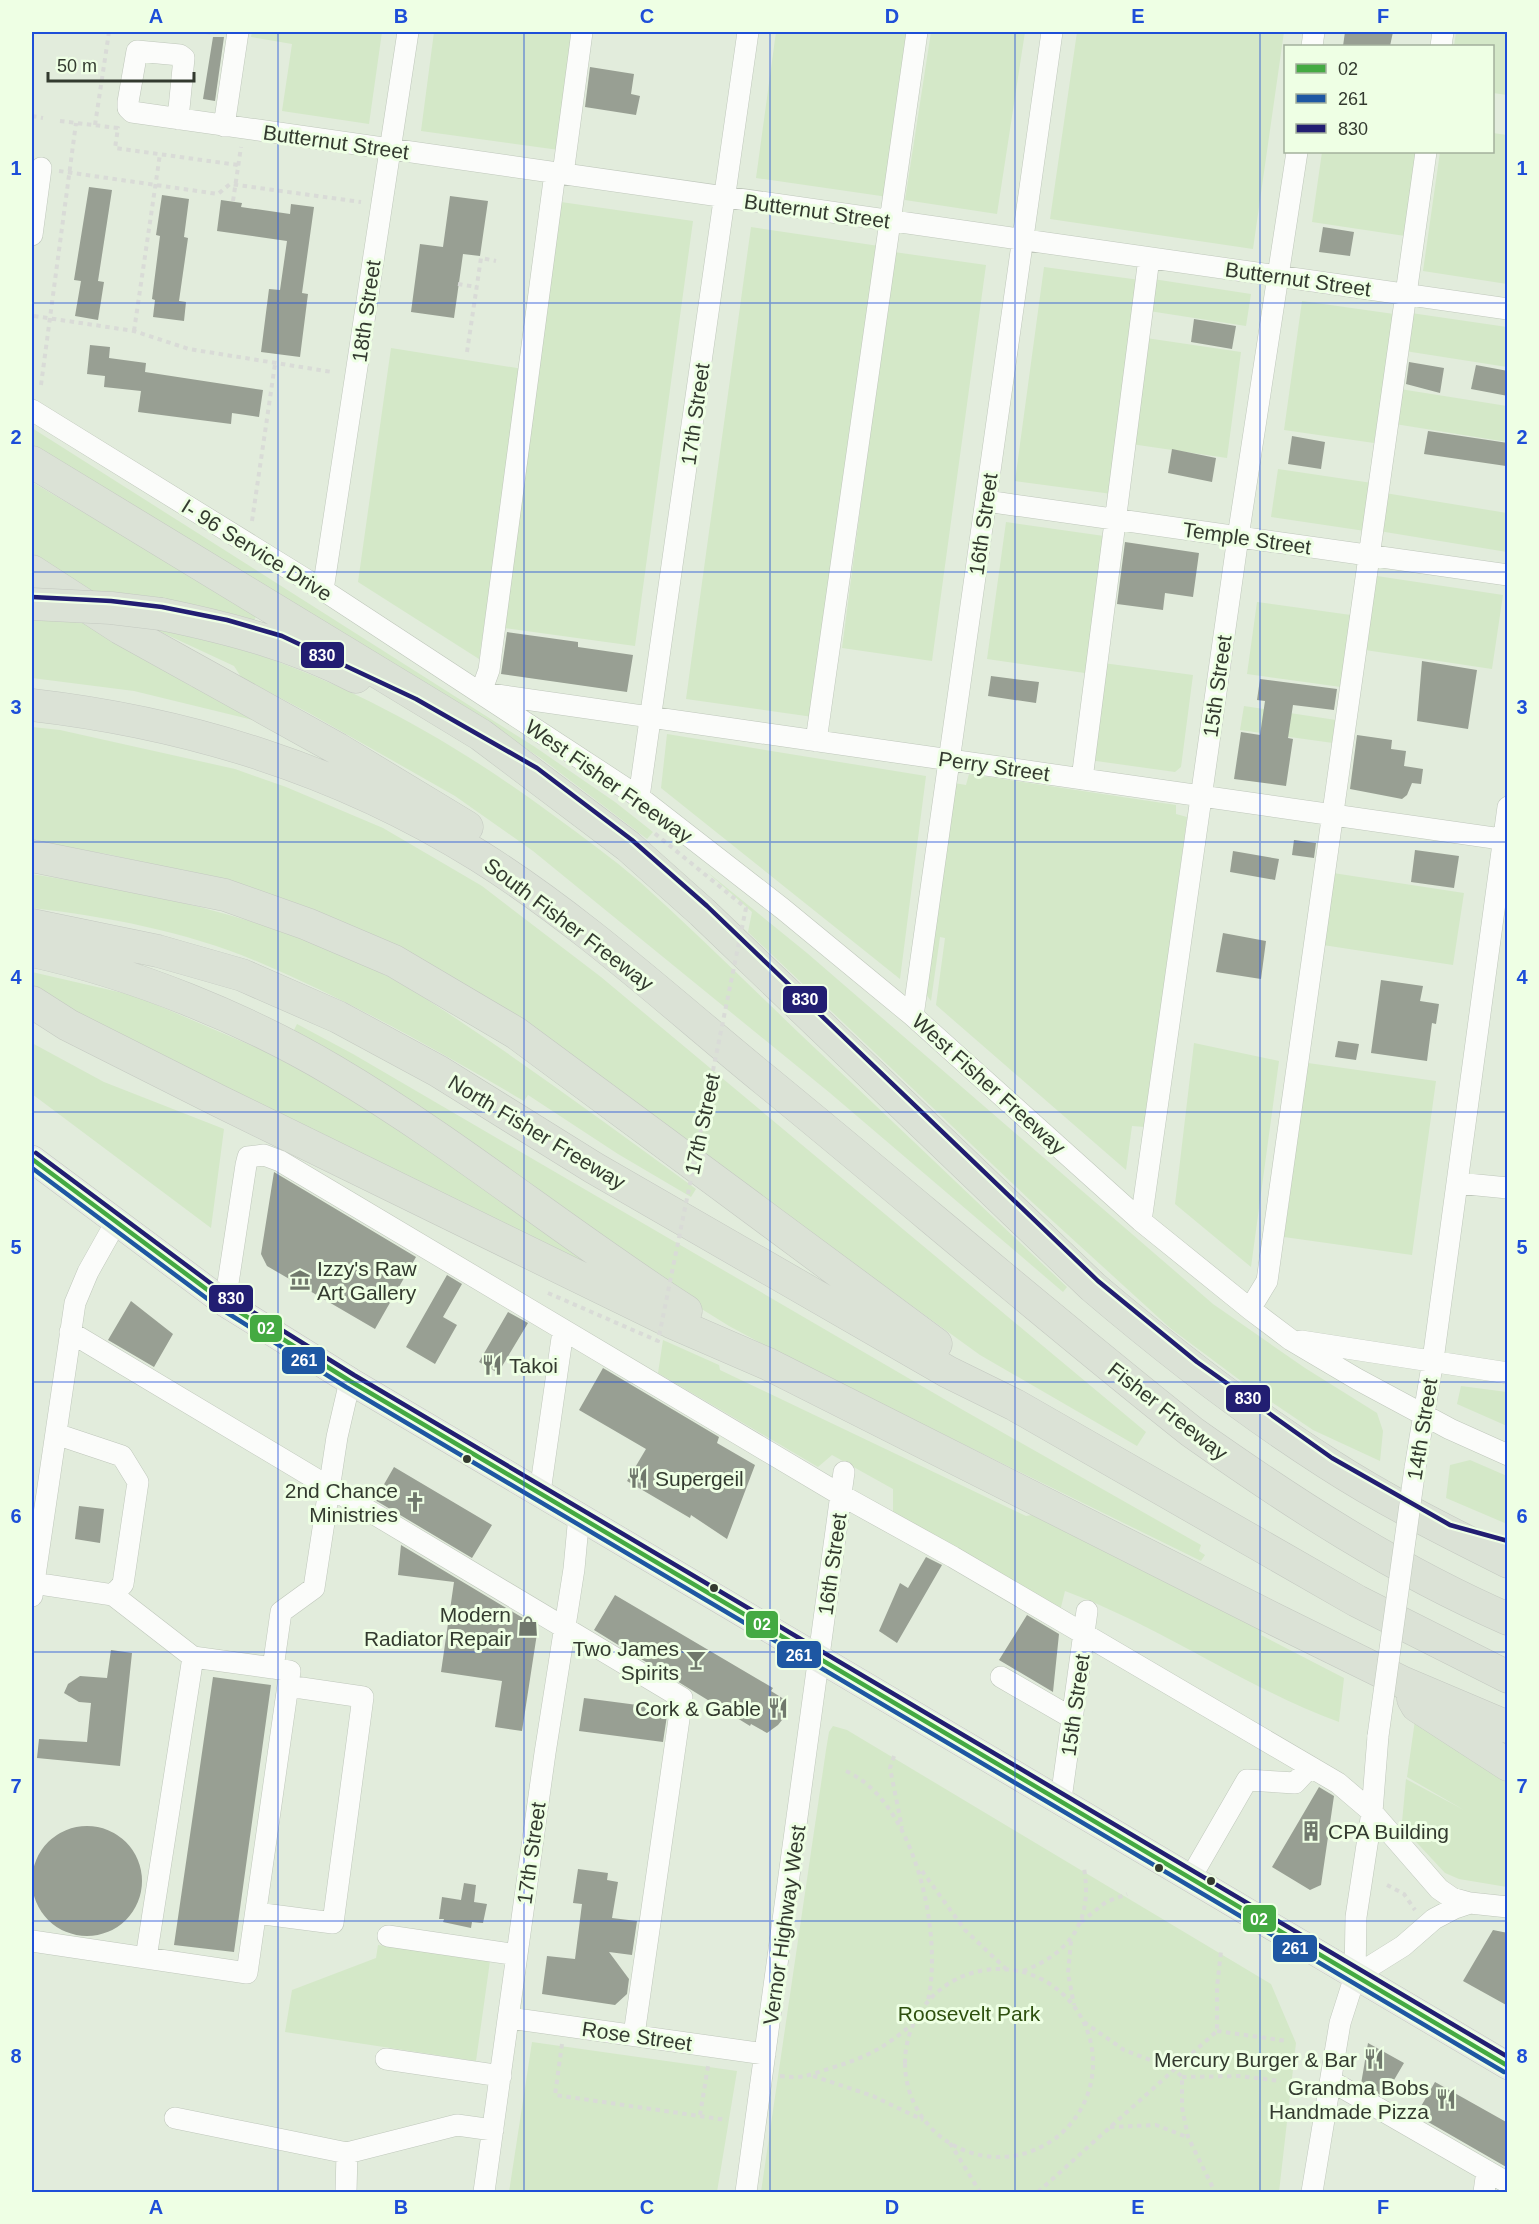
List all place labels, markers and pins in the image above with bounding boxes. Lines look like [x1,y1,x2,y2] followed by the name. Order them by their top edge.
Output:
[317,1257,418,1304] place label: Izzy's Raw Art Gallery
[288,1268,312,1292] museum icon: Izzy's Raw Art Gallery
[480,1353,504,1377] restaurant icon: Takoi
[509,1354,558,1377] place label: Takoi
[461,1453,473,1465] unlabelled marker
[626,1466,650,1490] restaurant icon: Supergeil
[655,1467,744,1490] place label: Supergeil
[285,1479,398,1526] place label: 2nd Chance Ministries
[403,1490,427,1514] church icon: 2nd Chance Ministries
[708,1582,720,1594] unlabelled marker
[364,1603,511,1650] place label: Modern Radiator Repair
[516,1614,540,1638] shop icon: Modern Radiator Repair
[573,1637,679,1684] place label: Two James Spirits
[684,1648,708,1672] bar icon: Two James Spirits
[766,1696,790,1720] restaurant icon: Cork & Gable
[635,1697,761,1720] place label: Cork & Gable
[1299,1819,1323,1843] building icon: CPA Building
[1328,1820,1449,1843] place label: CPA Building
[1153,1862,1165,1874] unlabelled marker
[1205,1875,1217,1887] unlabelled marker
[1362,2047,1386,2071] restaurant icon: Mercury Burger & Bar
[1154,2048,1357,2071] place label: Mercury Burger & Bar
[1269,2076,1429,2123] place label: Grandma Bobs Handmade Pizza
[1434,2087,1458,2111] restaurant icon: Grandma Bobs Handmade Pizza

